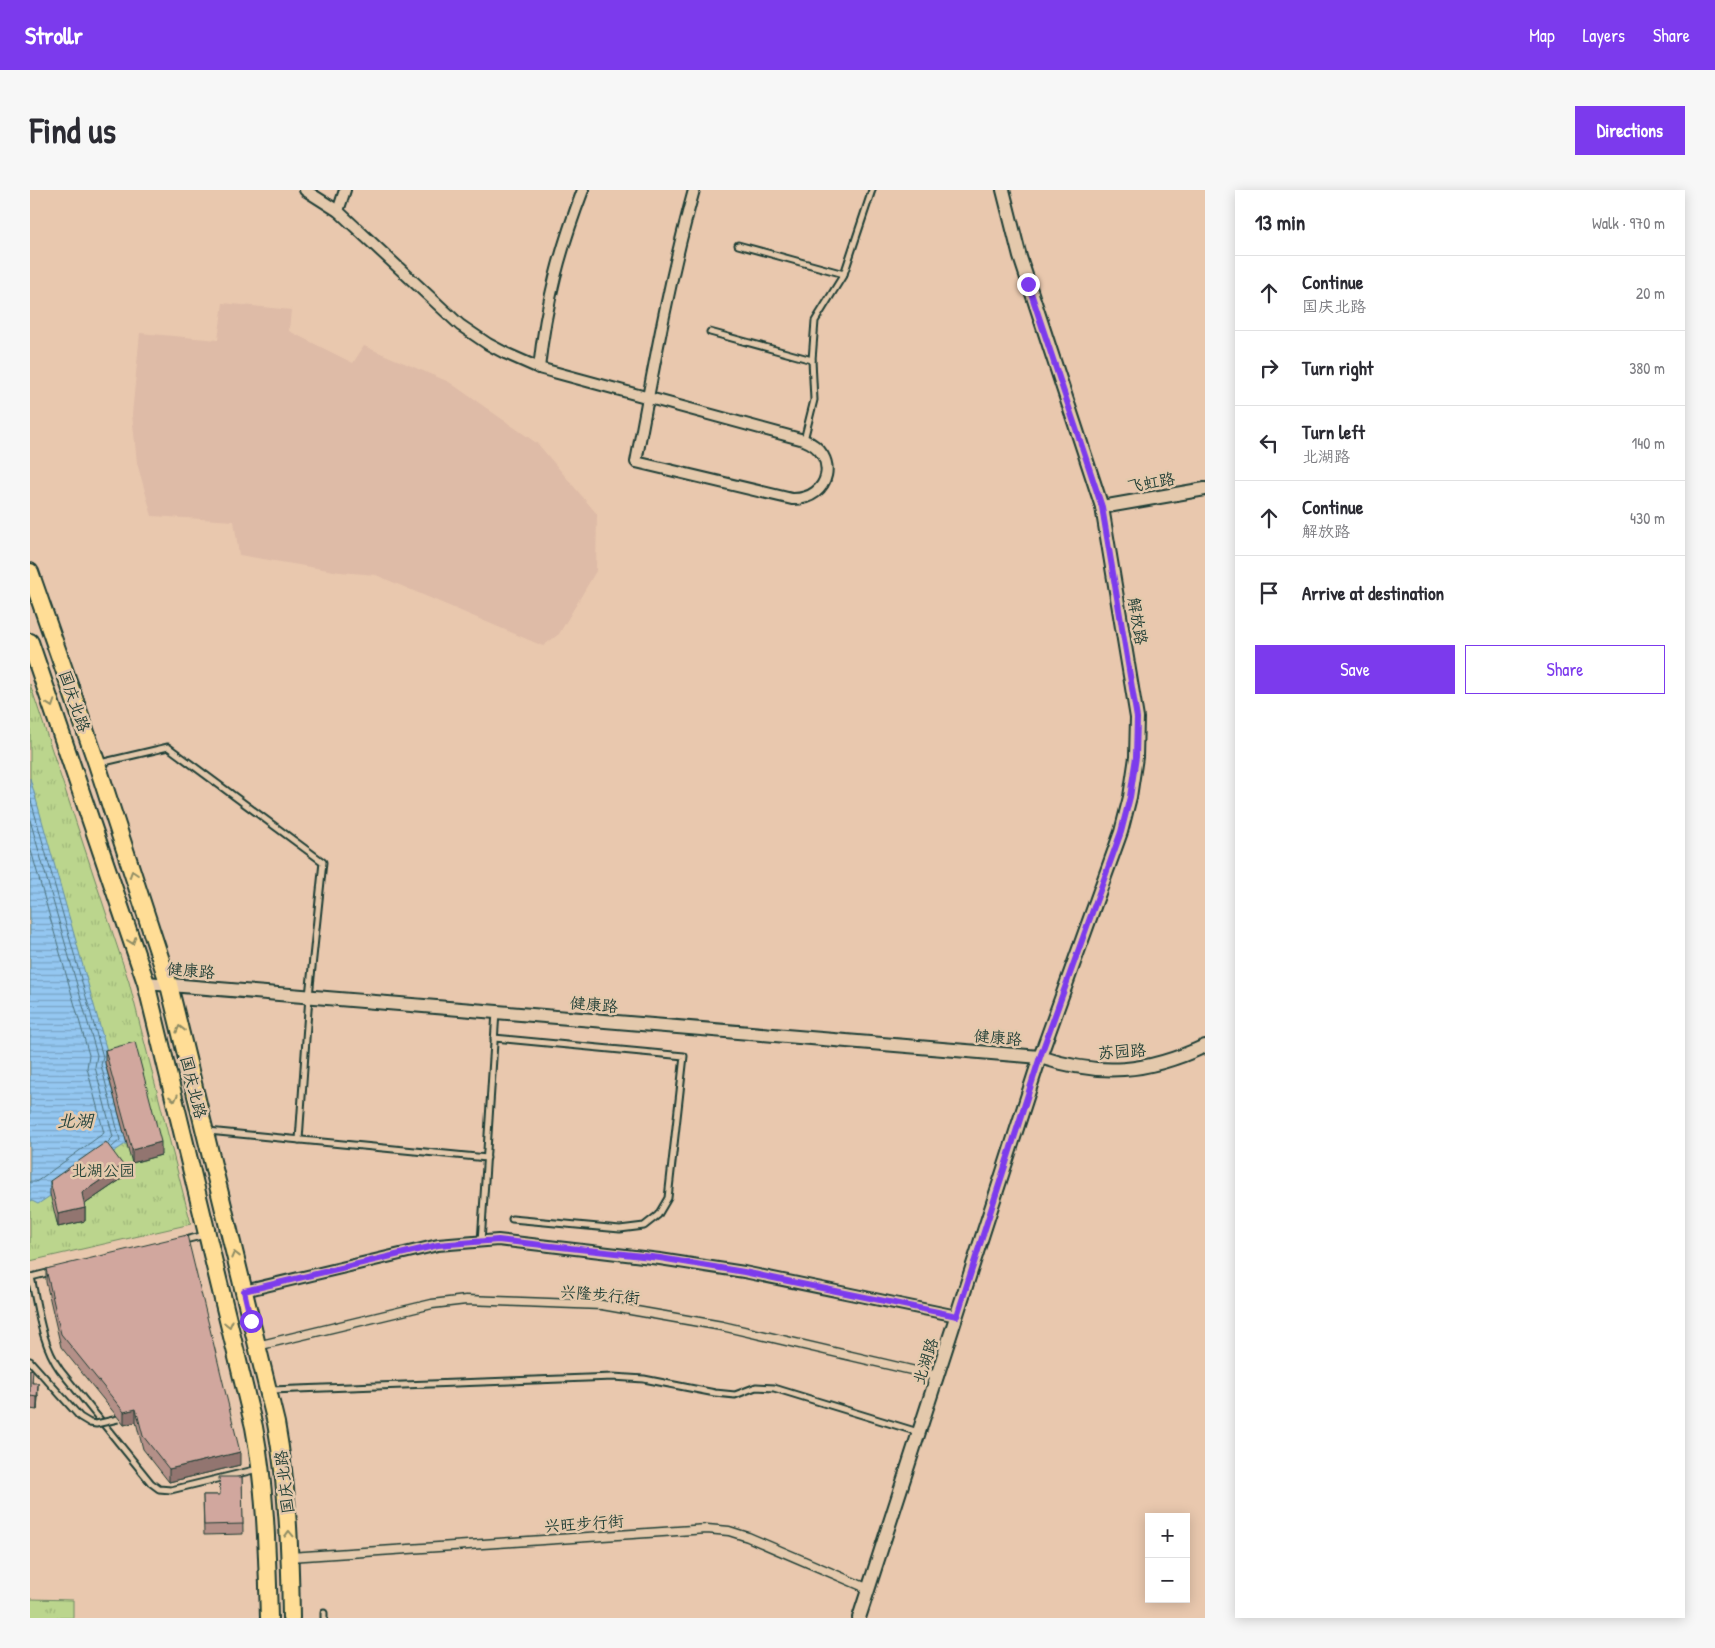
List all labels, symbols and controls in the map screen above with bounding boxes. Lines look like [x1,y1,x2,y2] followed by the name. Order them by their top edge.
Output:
[25,19,83,51] text: Strollr
[1529,23,1555,48] text: Map
[1583,23,1625,48] text: Layers
[1653,23,1690,48] text: Share
[1575,106,1685,155] button: Directions
[30,107,116,154] text: Find us
[1255,208,1305,237] text: 13 min
[1592,212,1665,234] text: Walk · 970 m
[1302,269,1363,295] text: Continue
[1017,273,1040,296] route end
[1255,279,1283,307] icon: ahead
[1636,282,1665,304] text: 20 m
[1302,295,1366,317] text: 国庆北路
[1255,354,1283,382] icon: right
[1302,355,1373,381] text: Turn right
[1629,357,1665,379] text: 380 m
[1302,419,1365,445] text: Turn left
[1255,429,1283,457] icon: left
[1631,432,1665,454] text: 140 m
[1302,445,1350,467] text: 北湖路
[1125,467,1177,497] street label: 飞虹路
[1302,494,1363,520] text: Continue
[1255,504,1283,532] icon: ahead
[1630,507,1665,529] text: 430 m
[1302,520,1350,542] text: 解放路
[1255,579,1283,607] icon: arrive
[1302,580,1444,606] text: Arrive at destination
[1123,595,1153,647] street label: 解放路
[1255,645,1455,694] button: Save
[1465,645,1665,694] button: Share
[54,667,96,735] street label: 国庆北路
[46,700,56,708] one-way arrow
[128,870,138,878] one-way arrow
[126,936,136,945] one-way arrow
[166,957,216,983] street label: 健康路
[569,991,619,1017] street label: 健康路
[973,1024,1023,1050] street label: 健康路
[175,1025,186,1034] one-way arrow
[1097,1038,1147,1064] street label: 苏园路
[176,1053,212,1121] street label: 国庆北路
[168,1093,179,1102] one-way arrow
[57,1108,95,1133] water label: 北湖
[71,1159,135,1181] park label: 北湖公园
[230,1251,241,1260] one-way arrow
[559,1280,641,1308] street label: 兴隆步行街
[240,1310,263,1333] route start
[223,1319,234,1328] one-way arrow
[907,1335,943,1387] street label: 北湖路
[269,1449,299,1515] street label: 国庆北路
[543,1509,625,1537] street label: 兴旺步行街
[1145,1513,1190,1603] map controls
[1145,1513,1190,1558] button: +
[284,1530,294,1538] one-way arrow
[1145,1558,1190,1603] button: −

